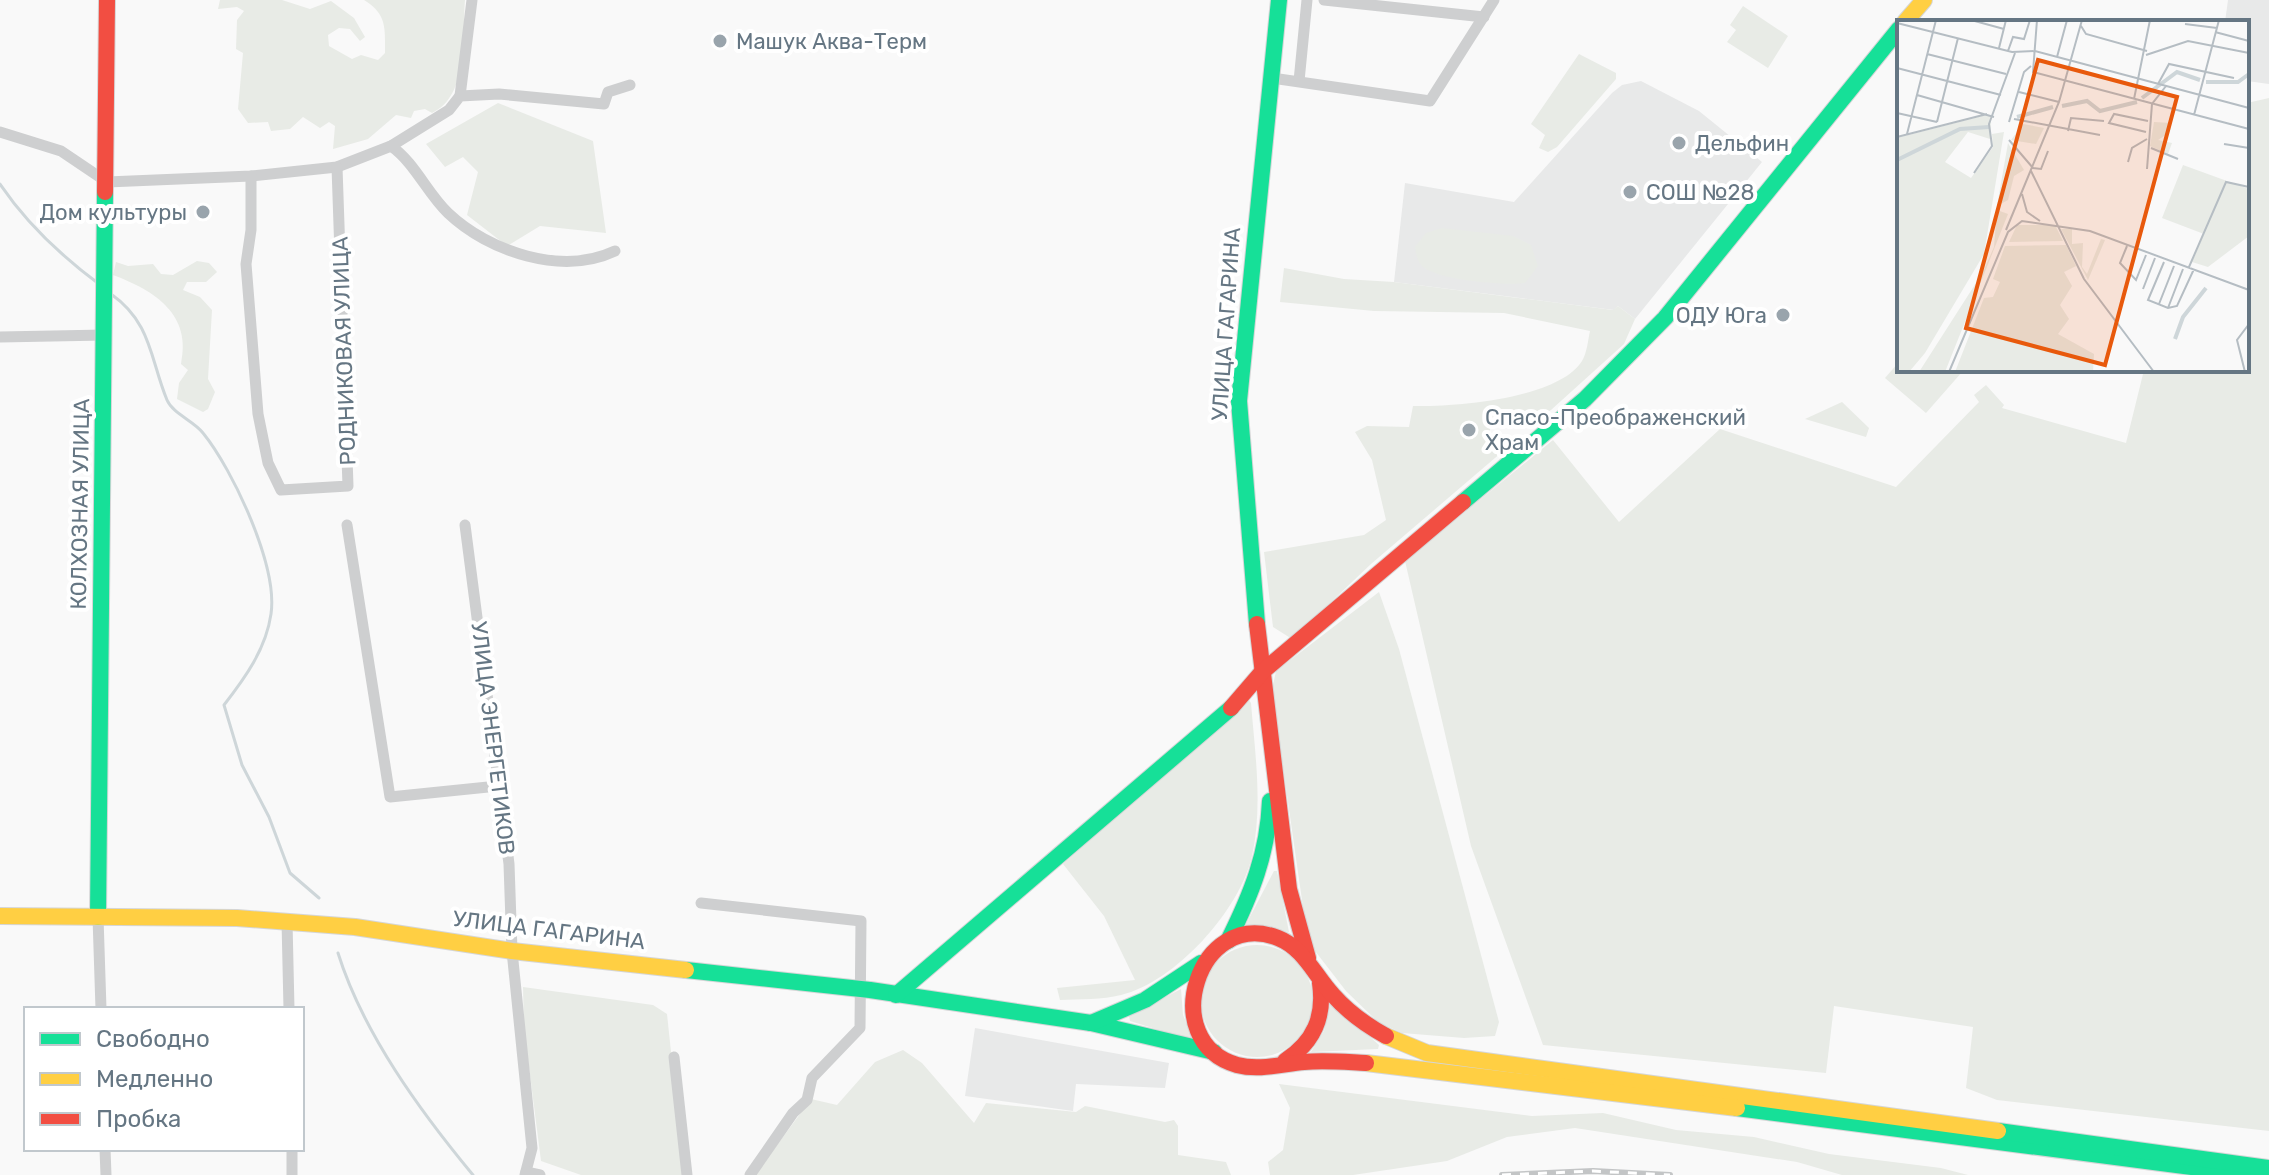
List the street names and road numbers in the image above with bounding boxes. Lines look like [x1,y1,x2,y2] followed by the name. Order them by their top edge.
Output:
[1206,226,1246,422] street label: УЛИЦА ГАГАРИНА
[327,236,361,466] street label: РОДНИКОВАЯ УЛИЦА
[65,398,95,610] street label: КОЛХОЗНАЯ УЛИЦА
[465,620,521,856] street label: УЛИЦА ЭНЕРГЕТИКОВ
[451,905,647,955] street label: УЛИЦА ГАГАРИНА

